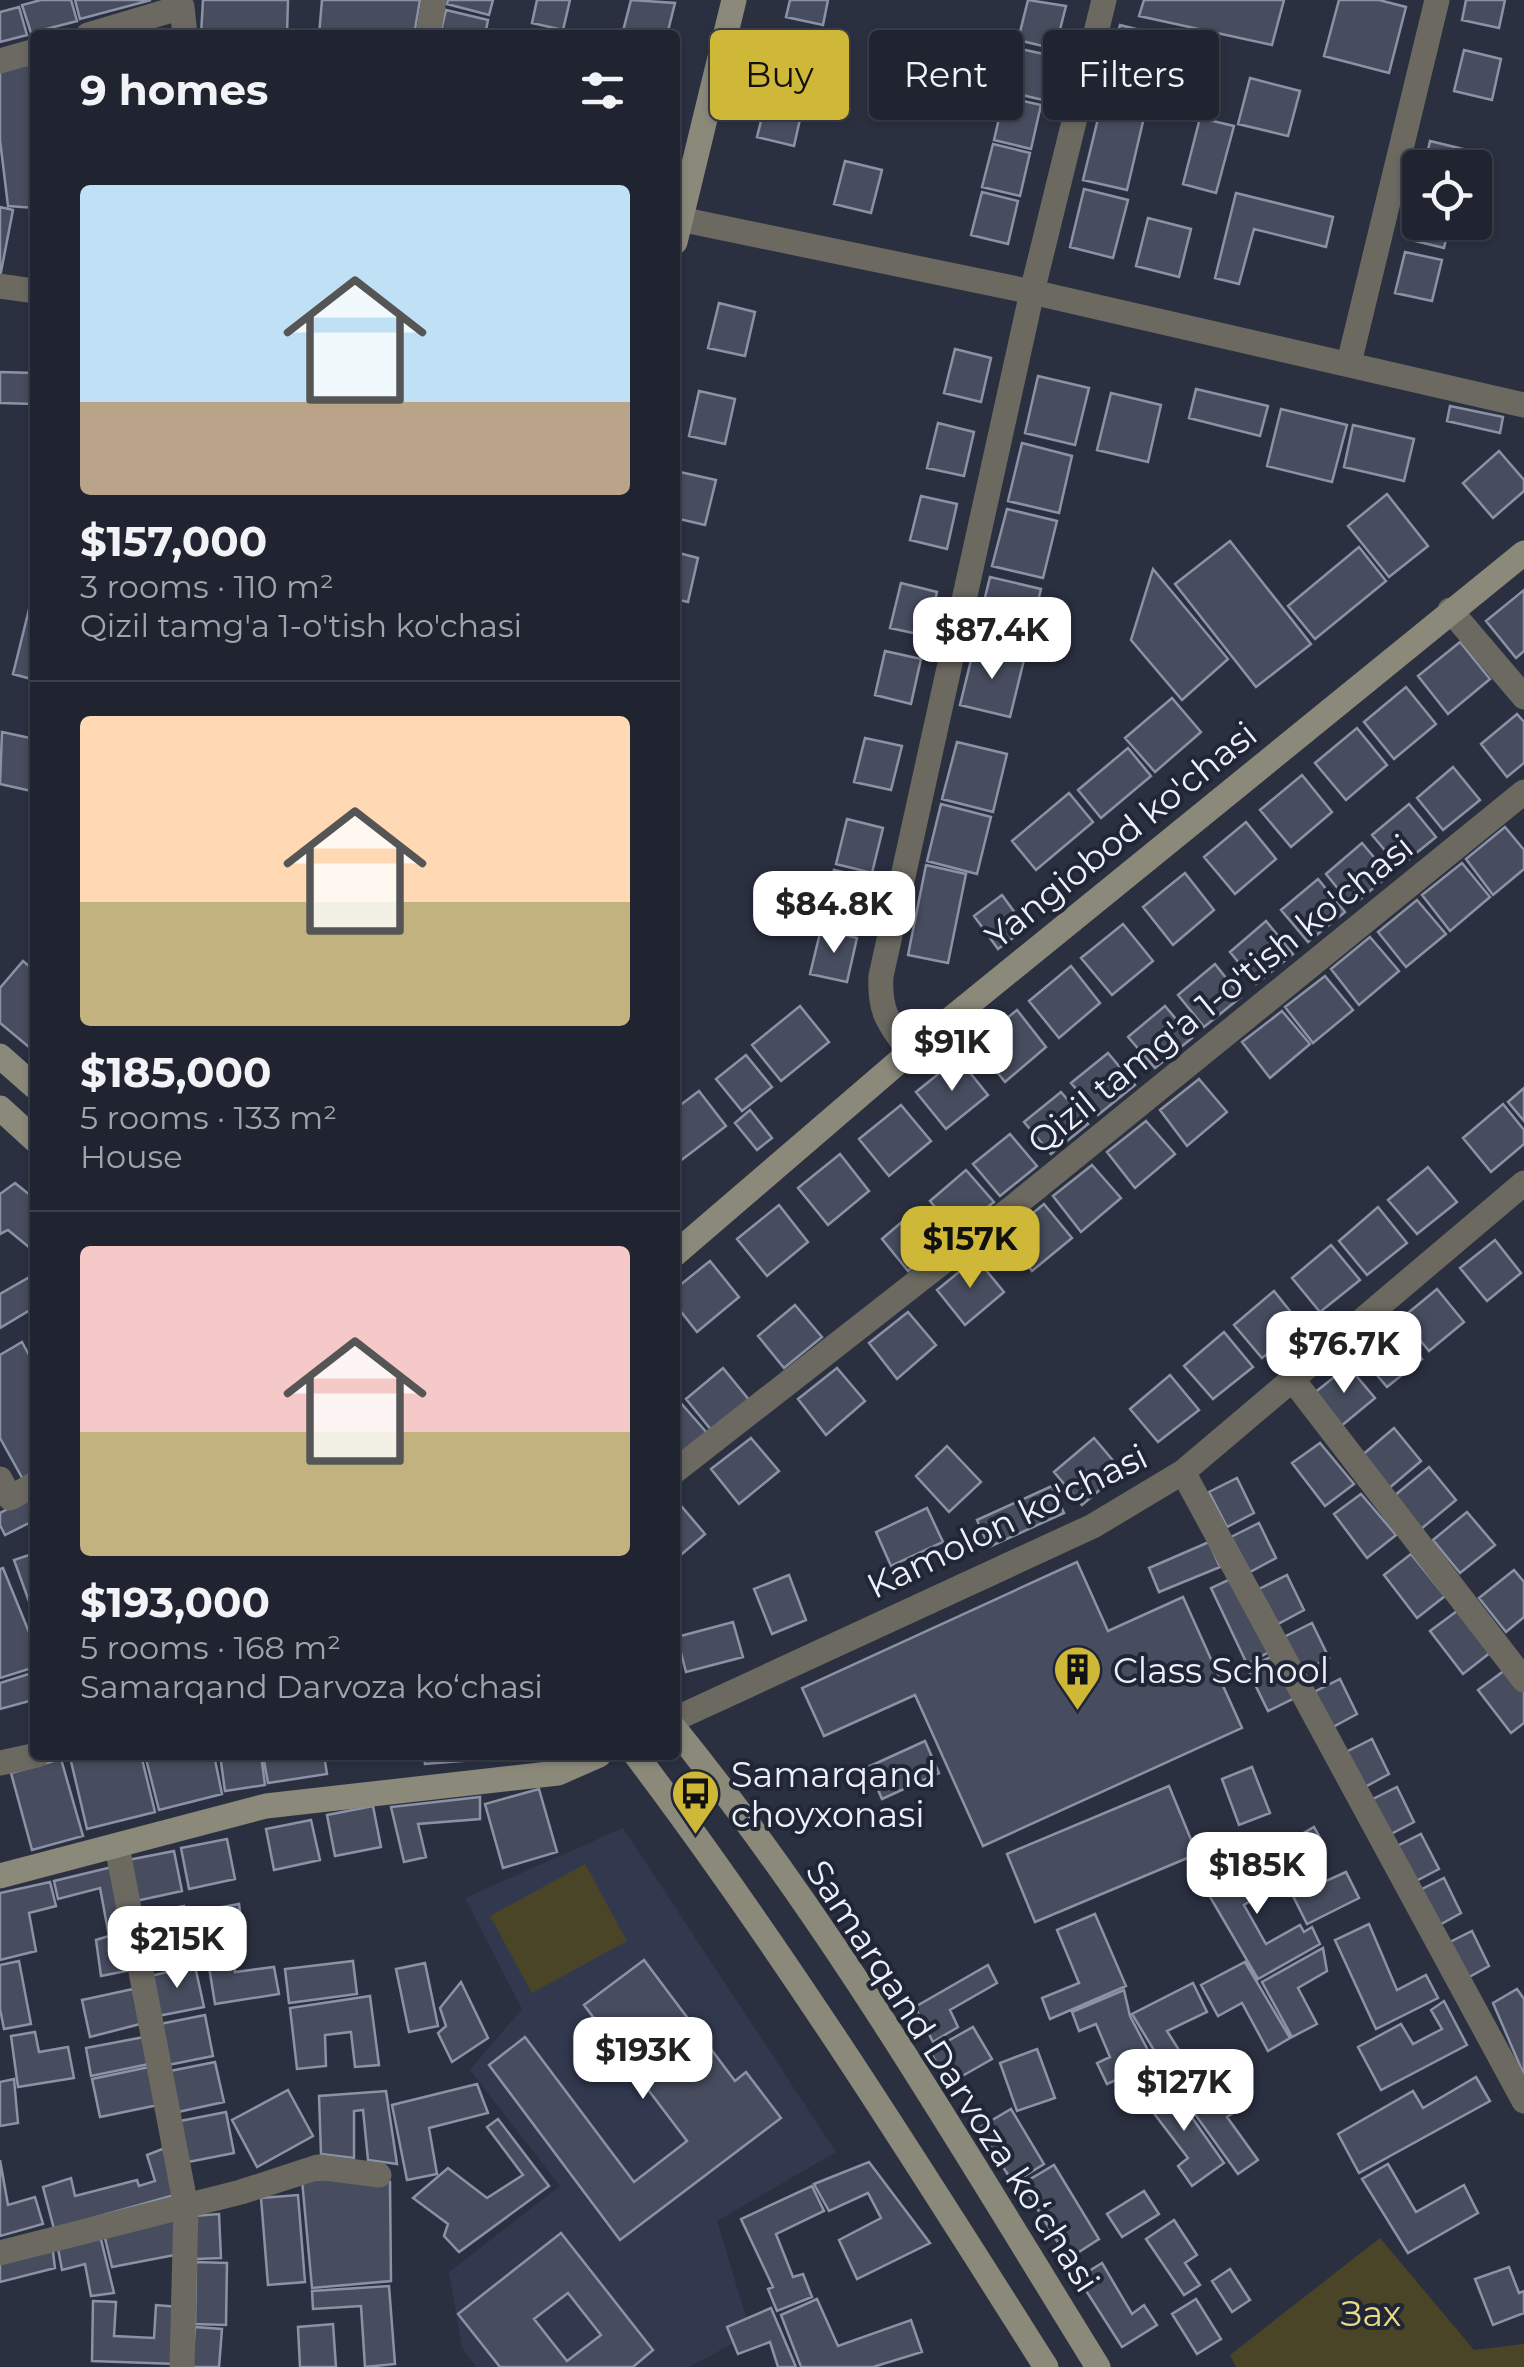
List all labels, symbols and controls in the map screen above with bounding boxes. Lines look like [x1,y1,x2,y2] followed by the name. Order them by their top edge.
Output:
[710,30,849,120] chip: Buy
[869,30,1023,120] chip: Rent
[1043,30,1219,120] chip: Filters
[575,63,630,118] icon: filters
[80,64,268,116] text: 9 homes
[1402,150,1492,240] map controls
[1402,150,1492,240] button: locate
[265,250,445,430] icon: home
[80,515,267,567] text: $157,000
[80,567,334,606] text: 3 rooms · 110 m²
[911,597,1073,682] pin: $87.4K
[80,606,522,645] text: Qizil tamg'a 1-o'tish ko'chasi
[935,610,1049,649] text: $87.4K
[977,712,1265,958] street label: Yangiobod ko'chasi
[265,781,445,961] icon: home
[1019,825,1421,1163] street label: Qizil tamg'a 1-o'tish ko'chasi
[753,871,915,956] pin: $84.8K
[775,884,893,923] text: $84.8K
[893,1009,1011,1094] pin: $91K
[914,1022,990,1061] text: $91K
[80,1046,272,1098] text: $185,000
[80,1098,337,1137] text: 5 rooms · 133 m²
[80,1137,183,1176] text: House
[900,1206,1040,1291] pin: $157K
[923,1219,1017,1258] text: $157K
[265,1311,445,1491] icon: home
[1263,1311,1425,1396] pin: $76.7K
[1288,1324,1400,1363] text: $76.7K
[860,1434,1154,1608] street label: Kamolon ko'chasi
[80,1576,270,1628] text: $193,000
[80,1628,341,1667] text: 5 rooms · 168 m²
[1052,1644,1104,1712] building icon: Class School
[1113,1649,1329,1692] place label: Class School
[80,1667,543,1706] text: Samarqand Darvoza koʻchasi
[731,1753,936,1836] place label: Samarqand choyxonasi
[670,1768,722,1836] bus stop icon: Samarqand choyxonasi
[1187,1832,1327,1917] pin: $185K
[1209,1845,1305,1884] text: $185K
[797,1852,1109,2300] street label: Samarqand Darvoza koʻchasi
[107,1906,247,1991] pin: $215K
[130,1919,224,1958] text: $215K
[573,2017,713,2102] pin: $193K
[595,2030,691,2069] text: $193K
[1114,2049,1254,2134] pin: $127K
[1136,2062,1232,2101] text: $127K
[1341,2292,1401,2335] park label: Зах

